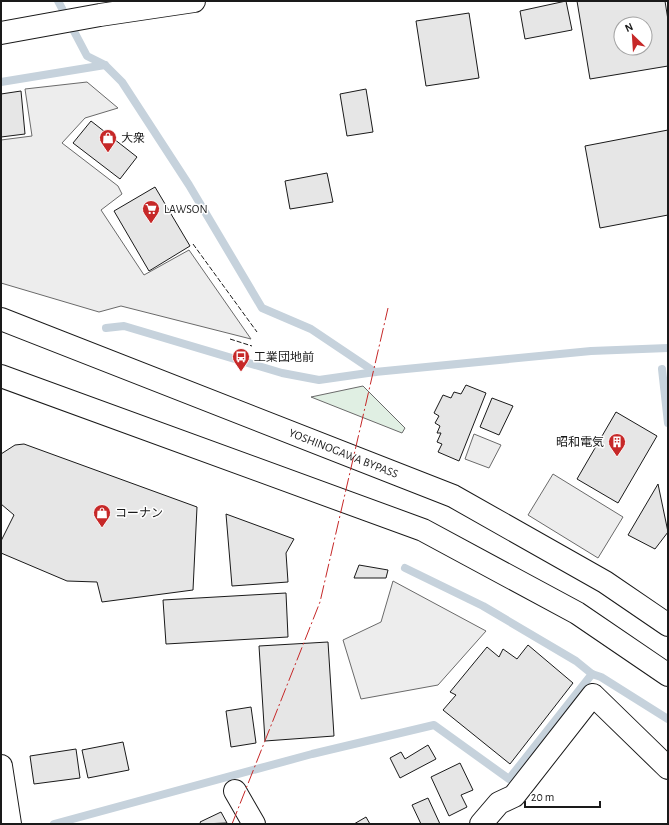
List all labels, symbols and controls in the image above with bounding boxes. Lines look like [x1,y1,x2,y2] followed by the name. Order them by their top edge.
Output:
[613,16,653,56] north arrow
[623,21,635,34] text: N
[98,128,118,153] shop icon: 大衆
[121,131,145,144] place label: 大衆
[141,199,161,224] supermarket icon: LAWSON
[164,203,208,215] place label: LAWSON
[231,347,251,372] bus stop icon: 工業団地前
[254,351,314,363] place label: 工業団地前
[287,426,400,480] street label: YOSHINOGAWA BYPASS
[607,432,627,457] building icon: 昭和電気
[556,435,604,448] place label: 昭和電気
[92,503,112,528] shop icon: コーナン
[115,507,163,519] place label: コーナン
[525,783,600,809] scale bar
[531,791,554,803] text: 20 m

